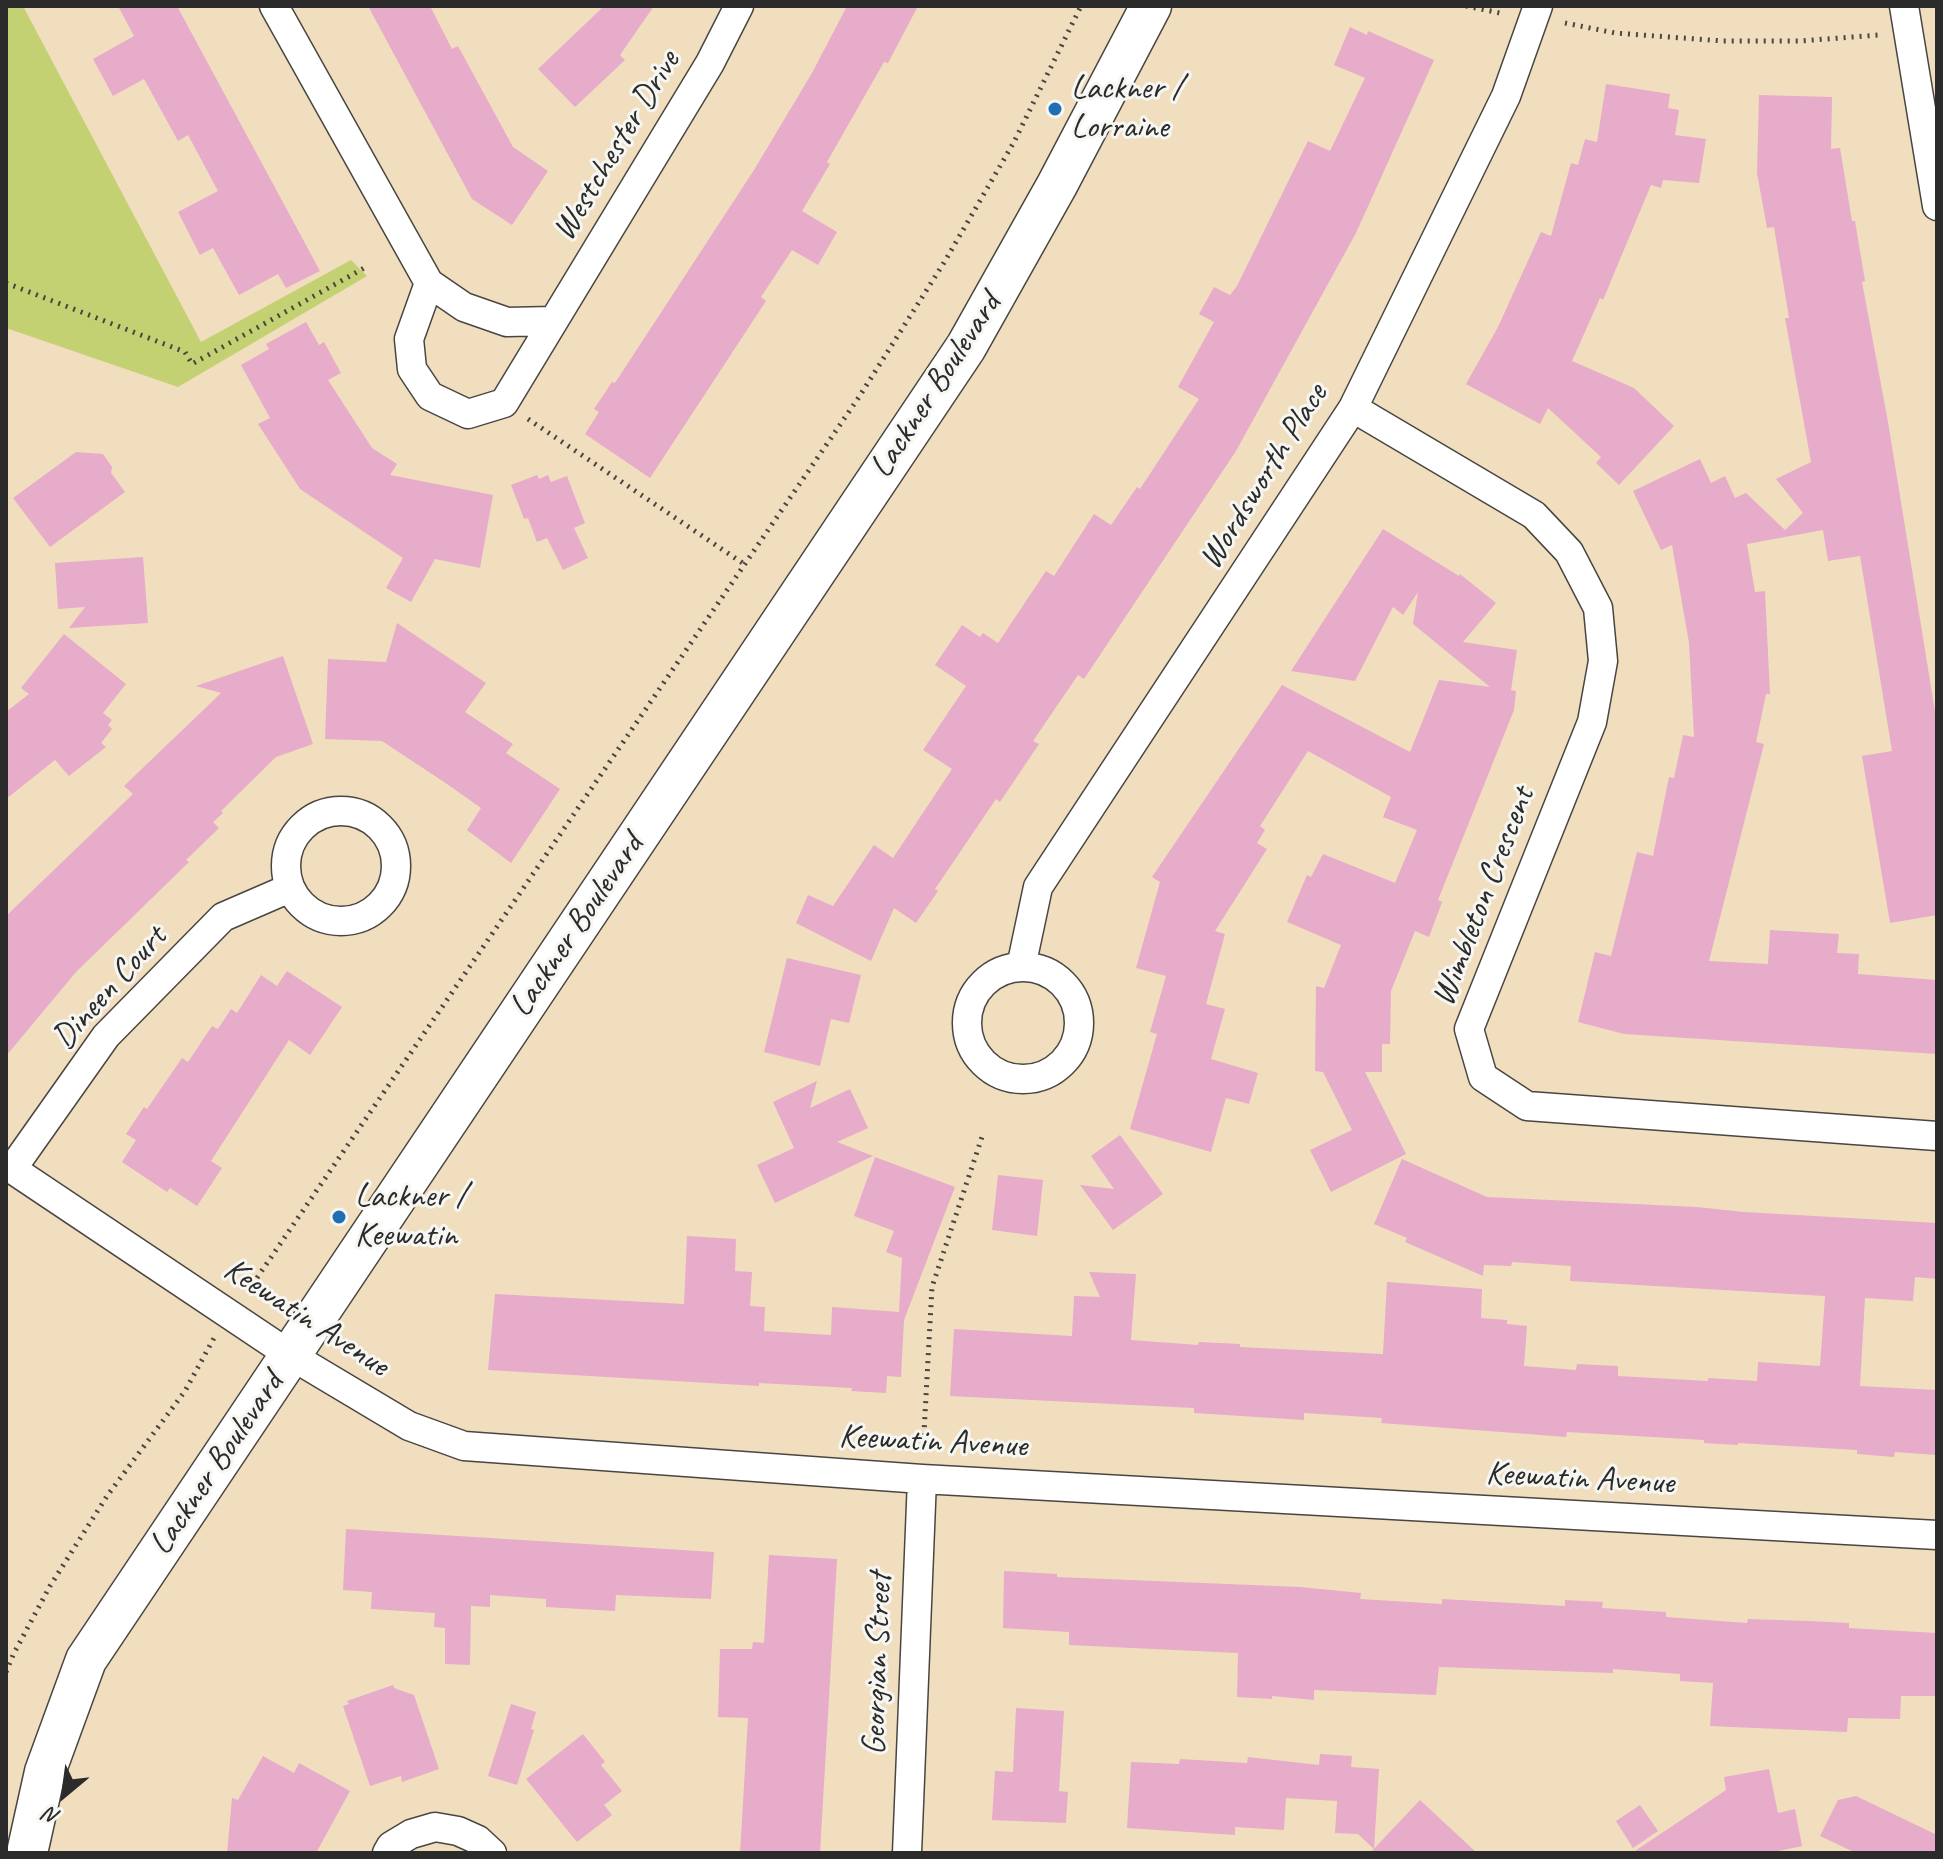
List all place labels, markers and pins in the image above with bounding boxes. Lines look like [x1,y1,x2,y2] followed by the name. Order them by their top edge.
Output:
[1071,69,1183,148] place label: Lackner / Lorraine
[1046,100,1064,118] marker: Lackner / Lorraine
[355,1177,467,1256] place label: Lackner / Keewatin
[330,1208,348,1226] marker: Lackner / Keewatin

